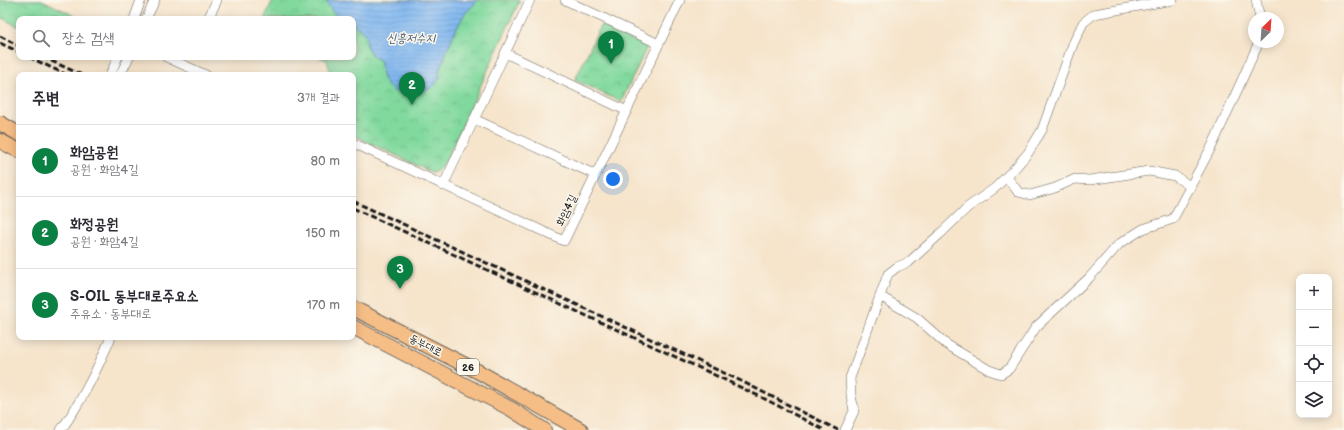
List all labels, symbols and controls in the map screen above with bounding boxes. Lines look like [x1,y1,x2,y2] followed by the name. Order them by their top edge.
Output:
[1248,12,1284,48] north arrow
[16,16,356,60] search box
[30,27,52,49] icon: search
[62,29,114,48] text: 장소 검색
[387,31,436,46] water label: 신흥저수지
[598,31,624,64] pin: 1
[399,72,425,105] pin: 2
[32,89,59,109] text: 주변
[297,90,340,106] text: 3개 결과
[70,143,118,162] text: 화암공원
[42,153,48,169] text: 1
[311,153,340,169] text: 80 m
[70,162,139,178] text: 공원 · 화암4길
[603,169,623,189] your location
[553,192,580,228] street label: 화암4길
[70,215,118,234] text: 화정공원
[41,225,49,241] text: 2
[306,225,340,241] text: 150 m
[70,234,139,250] text: 공원 · 화암4길
[387,256,413,289] pin: 3
[1296,274,1332,418] map controls
[1296,274,1332,310] button: +
[70,287,199,306] text: S-OIL 동부대로주요소
[41,297,49,313] text: 3
[307,297,340,313] text: 170 m
[70,306,152,322] text: 주유소 · 동부대로
[1296,310,1332,346] button: −
[407,332,445,359] street label: 동부대로
[1296,346,1332,382] button: locate
[457,359,479,375] road number: 26
[1296,382,1332,418] button: layers

